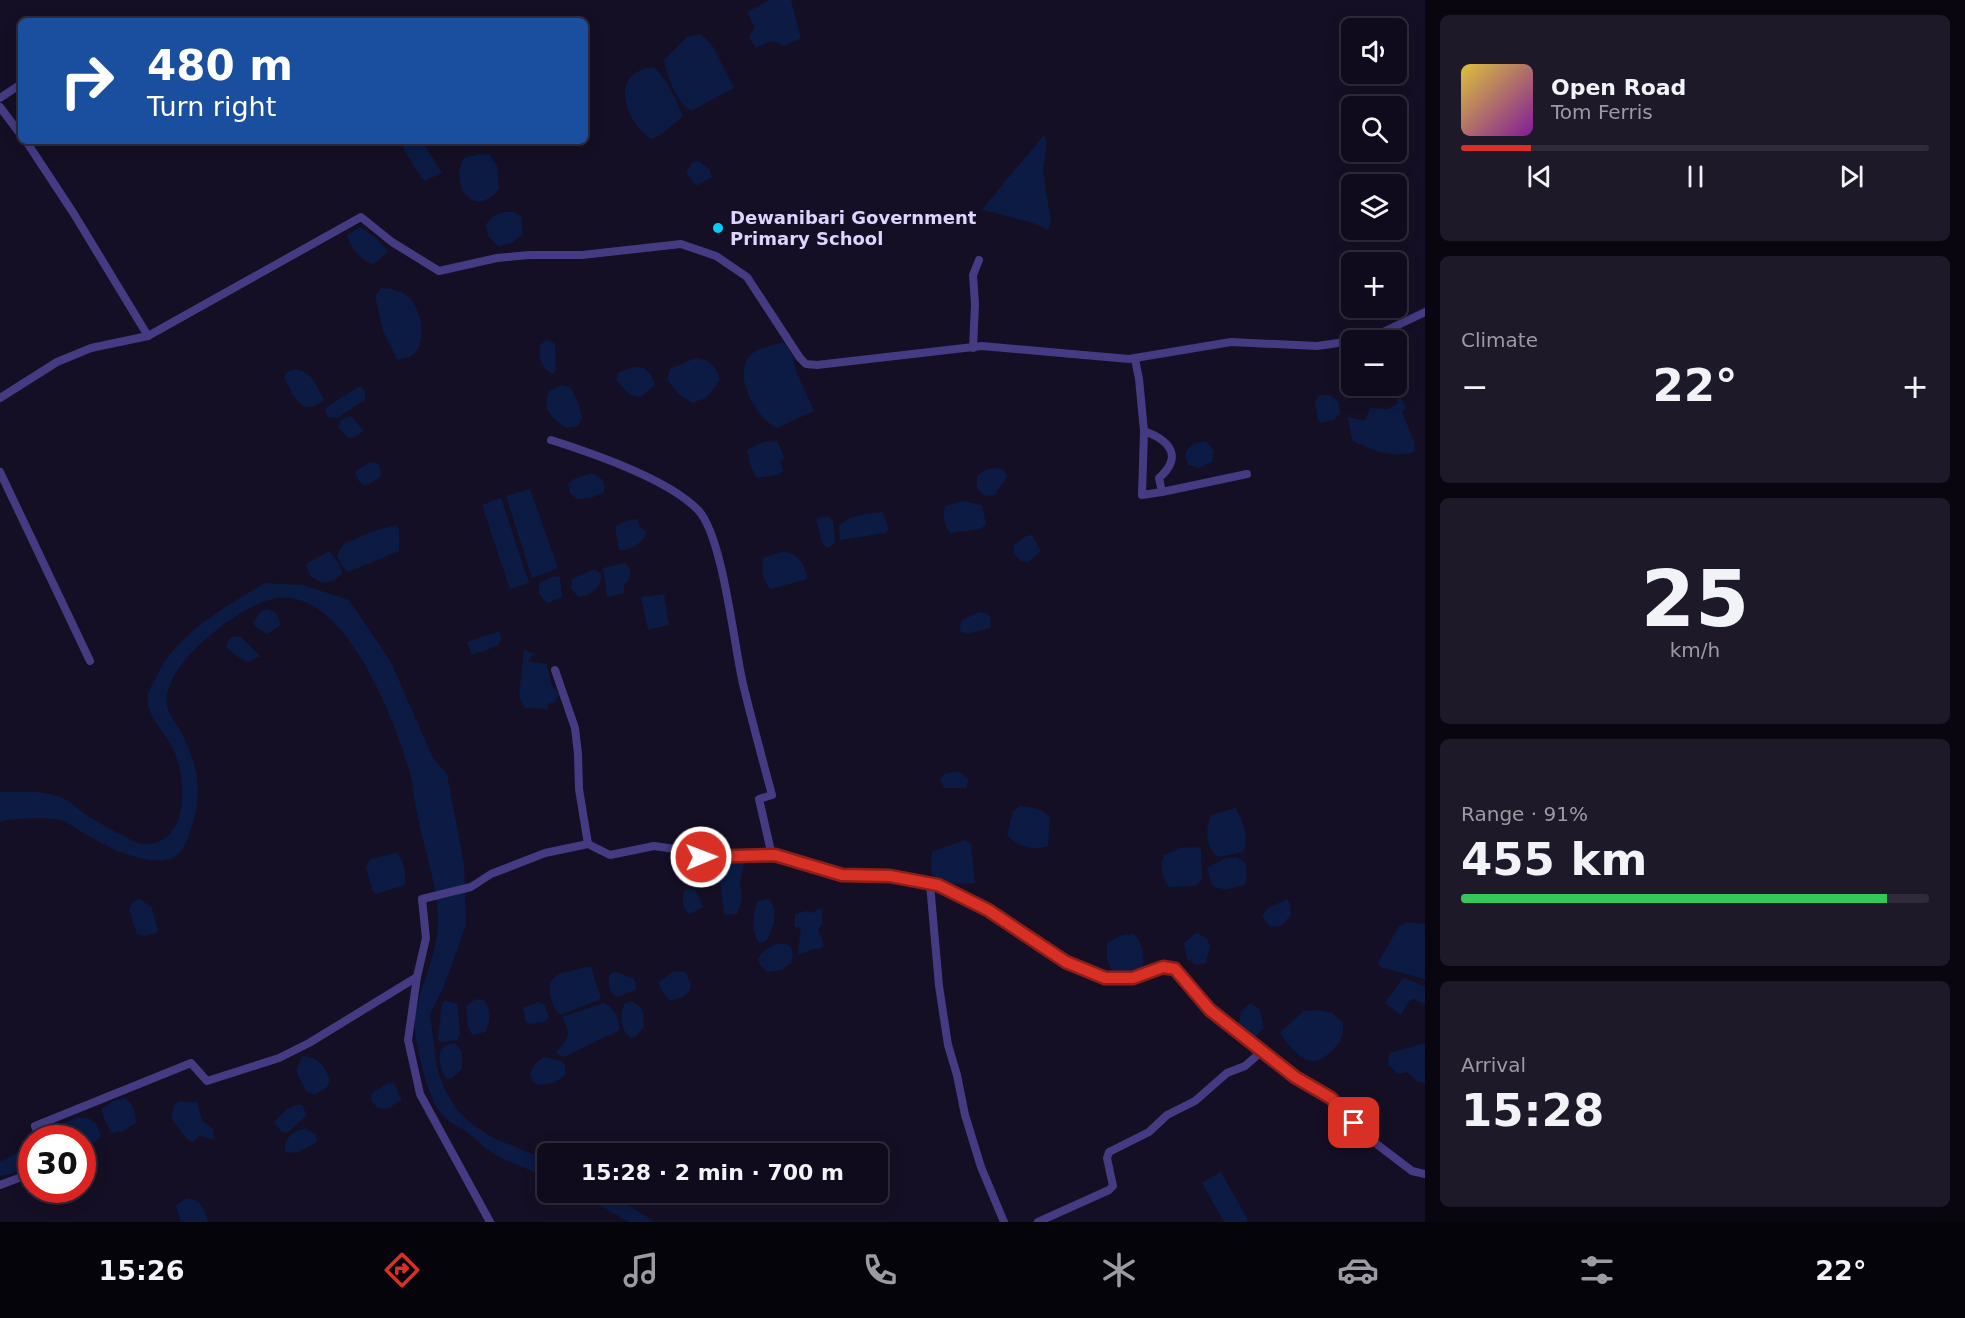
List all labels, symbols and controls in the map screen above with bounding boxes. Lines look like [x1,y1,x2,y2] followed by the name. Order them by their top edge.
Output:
[1341,18,1407,396] map controls
[1341,18,1407,84] button: sound
[147,41,293,90] text: 480 m
[48,42,126,120] icon: right
[1551,75,1686,100] text: Open Road
[147,91,276,122] text: Turn right
[1341,96,1407,162] button: search
[1551,100,1653,124] text: Tom Ferris
[1523,160,1556,193] icon: previous
[1679,160,1712,193] icon: pause
[1835,160,1868,193] icon: next
[1341,174,1407,240] button: layers
[730,207,977,249] place label: Dewanibari Government Primary School
[711,221,725,235] marker: Dewanibari Government Primary School
[1341,252,1407,318] button: +
[1461,328,1538,352] text: Climate
[1341,330,1407,396] button: −
[1652,359,1738,412] text: 22°
[1461,367,1489,406] text: −
[1901,367,1929,406] text: +
[1641,554,1749,644] text: 25
[1670,638,1720,662] text: km/h
[1461,802,1588,826] text: Range · 91%
[669,825,733,889] position arrow
[1461,833,1647,886] text: 455 km
[1461,1053,1526,1077] text: Arrival
[1461,1084,1604,1137] text: 15:28
[1328,1097,1379,1148] pin
[1337,1106,1370,1139] icon: arrive
[18,1125,96,1203] speed limit sign: 30
[581,1160,844,1185] text: 15:28 · 2 min · 700 m
[381,1249,423,1291] icon: directions
[620,1249,662,1291] icon: music
[859,1249,901,1291] icon: phone
[1098,1249,1140,1291] icon: climate
[1337,1249,1379,1291] icon: car
[1576,1249,1618,1291] icon: filters
[98,1255,184,1286] text: 15:26
[1815,1255,1866,1286] text: 22°

